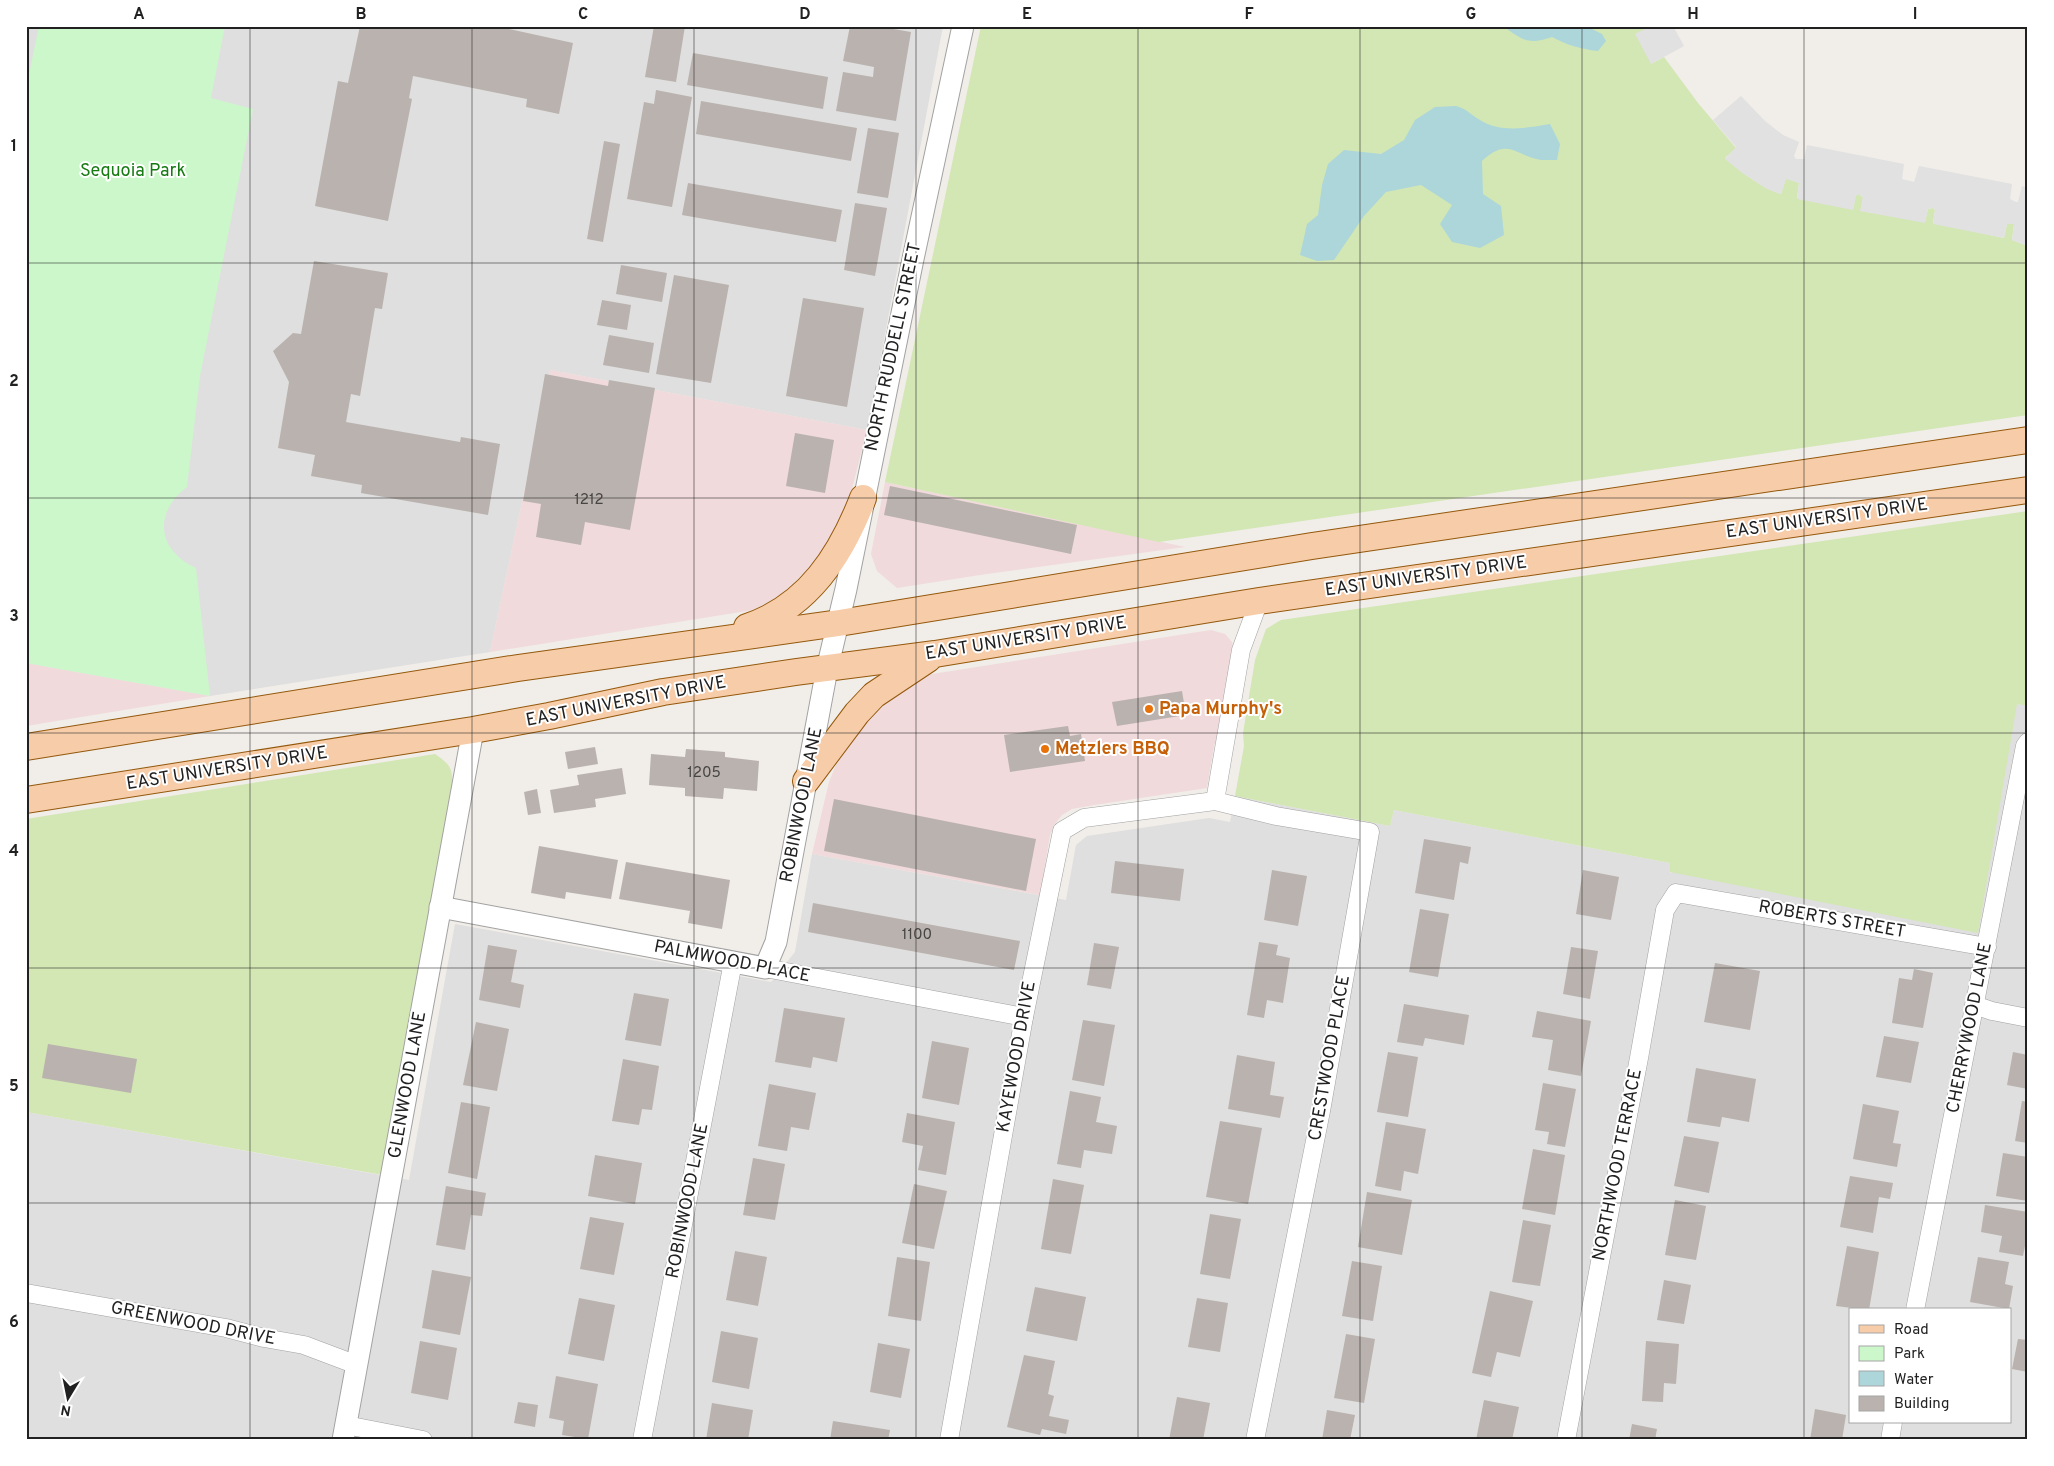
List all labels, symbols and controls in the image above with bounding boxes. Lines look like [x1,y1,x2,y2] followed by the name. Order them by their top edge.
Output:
[133,5,145,25] text: A
[355,5,367,25] text: B
[578,5,588,25] text: C
[799,5,811,25] text: D
[1022,5,1032,25] text: E
[1244,5,1254,25] text: F
[1466,5,1476,25] text: G
[1687,5,1699,25] text: H
[1913,5,1917,25] text: I
[11,137,17,157] text: 1
[80,160,186,183] park label: Sequoia Park
[861,241,927,453] street label: NORTH RUDDELL STREET
[9,372,19,392] text: 2
[574,491,604,510] house number: 1212
[1725,493,1929,545] street label: EAST UNIVERSITY DRIVE
[1324,551,1528,603] street label: EAST UNIVERSITY DRIVE
[9,607,19,627] text: 3
[924,612,1128,666] street label: EAST UNIVERSITY DRIVE
[524,671,728,733] street label: EAST UNIVERSITY DRIVE
[1159,698,1282,721] place label: Papa Murphy's
[1143,703,1155,715] marker: Papa Murphy's
[776,725,828,885] street label: ROBINWOOD LANE
[1055,738,1170,761] place label: Metzlers BBQ
[125,742,329,796] street label: EAST UNIVERSITY DRIVE
[1039,743,1051,755] marker: Metzlers BBQ
[687,764,721,783] house number: 1205
[9,842,19,862] text: 4
[1757,896,1907,944] street label: ROBERTS STREET
[902,926,932,945] house number: 1100
[652,936,812,988] street label: PALMWOOD PLACE
[1942,941,1998,1115] street label: CHERRYWOOD LANE
[1304,973,1356,1143] street label: CRESTWOOD PLACE
[992,979,1042,1135] street label: KAYEWOOD DRIVE
[384,1010,432,1160] street label: GLENWOOD LANE
[1588,1067,1648,1263] street label: NORTHWOOD TERRACE
[9,1077,19,1097] text: 5
[662,1121,714,1281] street label: ROBINWOOD LANE
[109,1297,277,1351] street label: GREENWOOD DRIVE
[1849,1308,2012,1424] legend
[9,1313,19,1333] text: 6
[1894,1321,1929,1340] text: Road
[1894,1345,1925,1364] text: Park
[1894,1371,1934,1390] text: Water
[42,1374,92,1424] north arrow
[1894,1395,1949,1414] text: Building
[60,1400,72,1419] text: N

